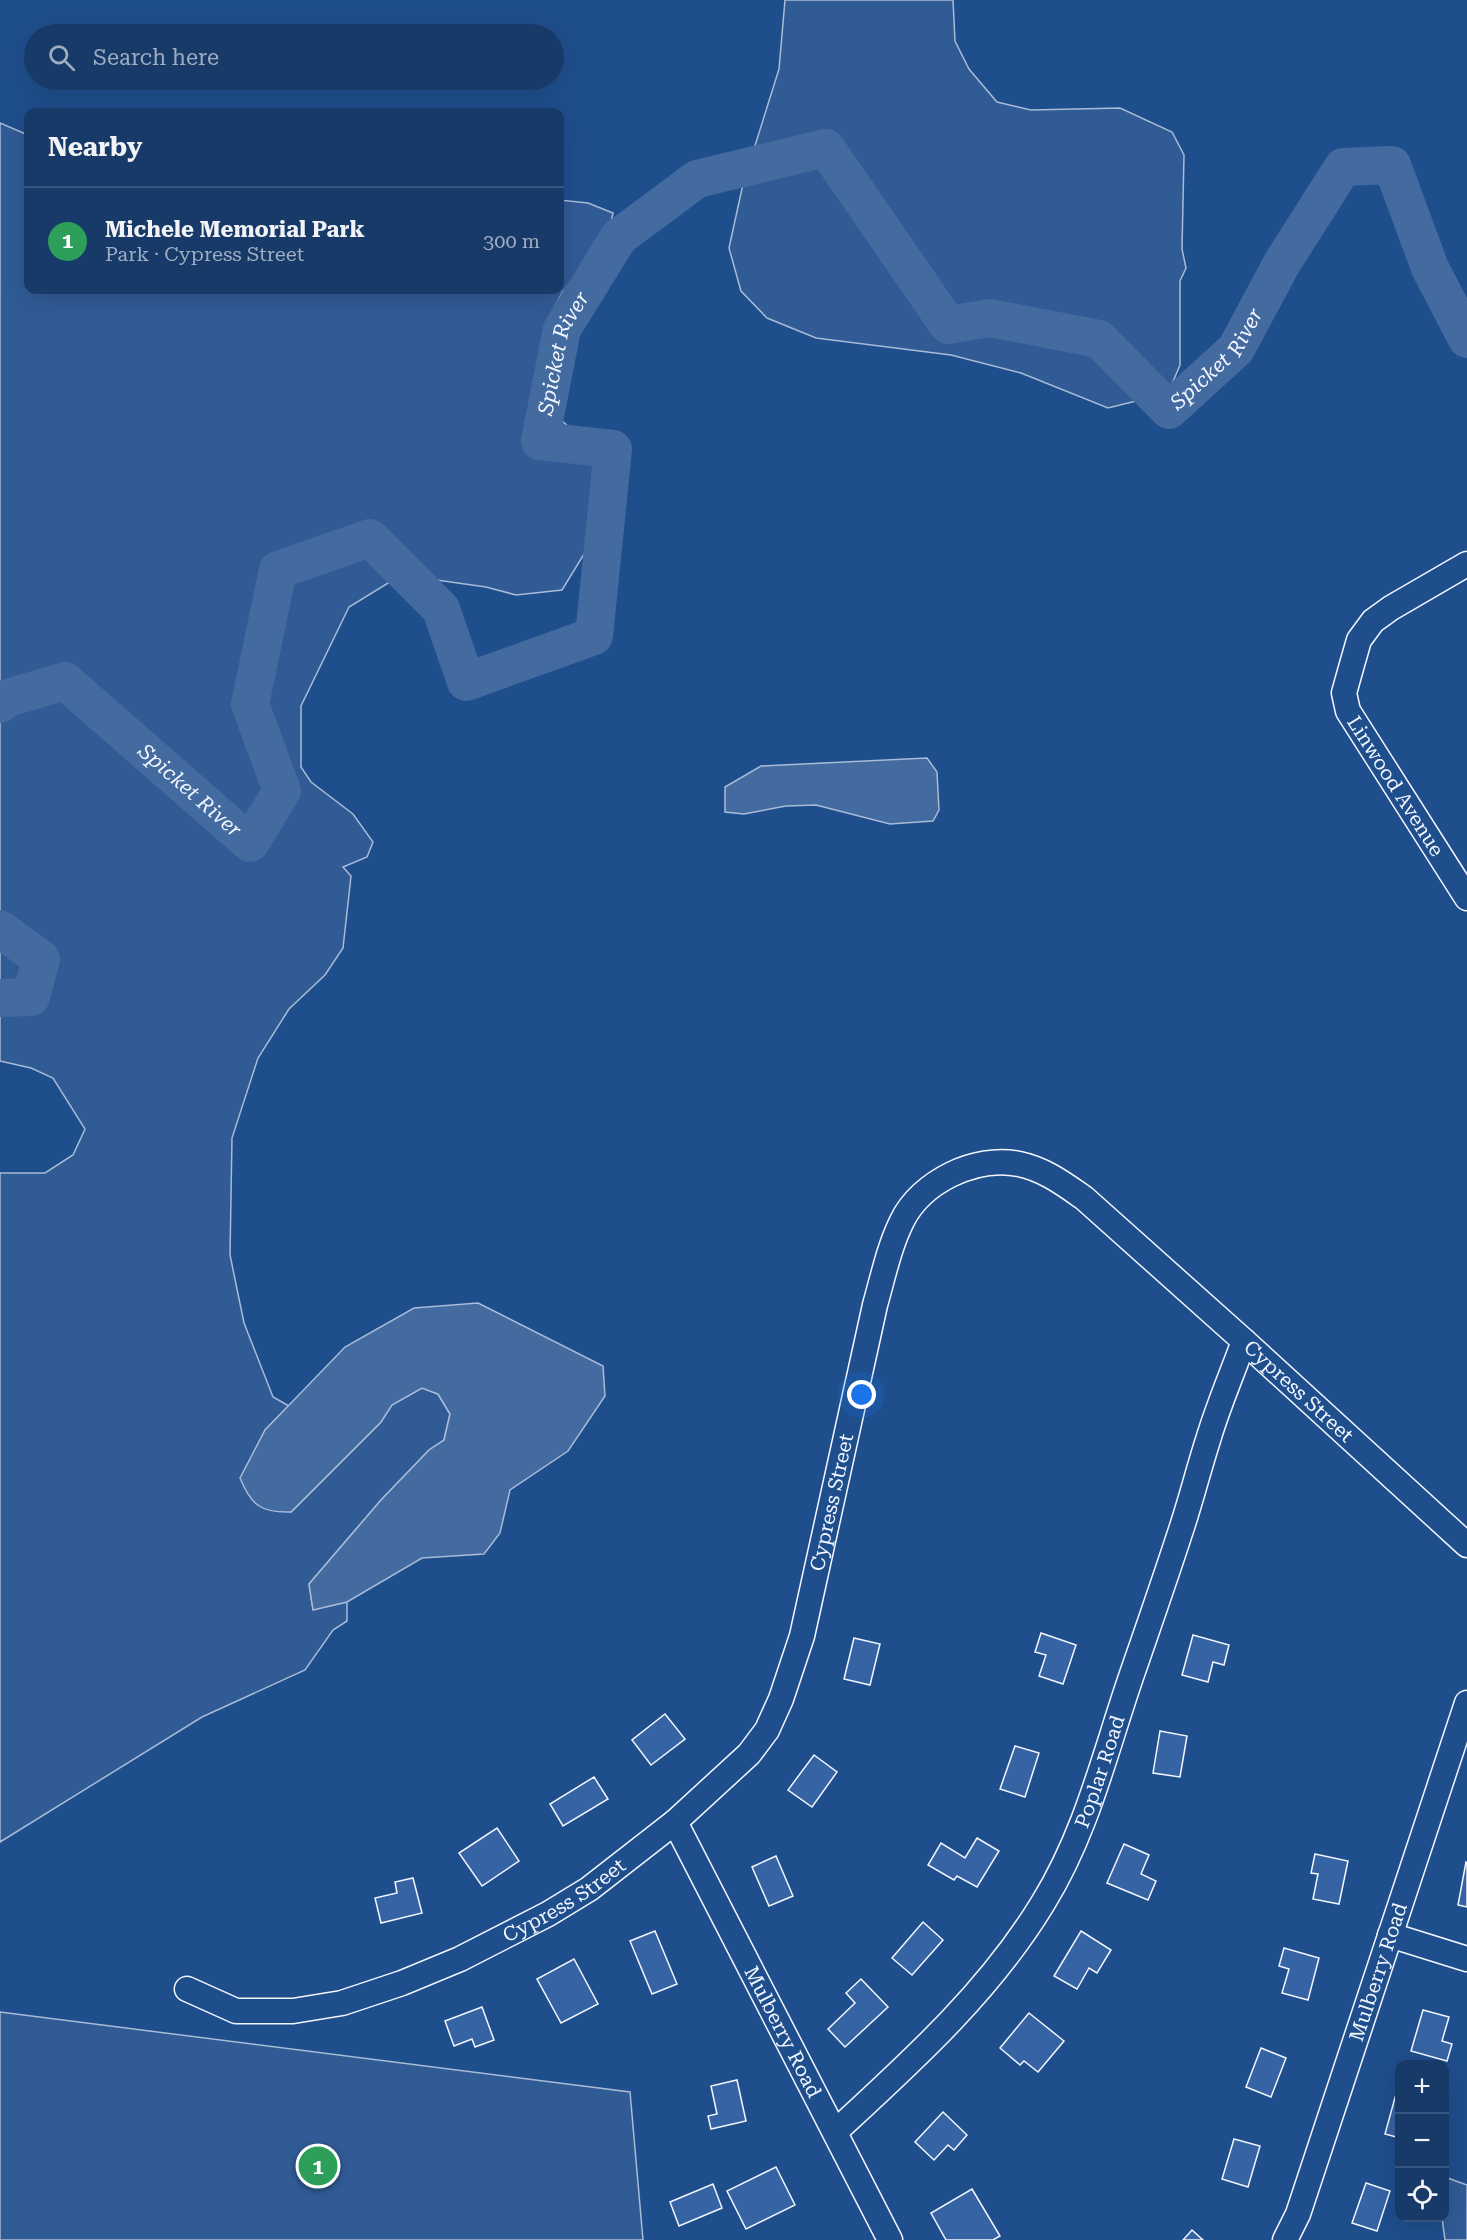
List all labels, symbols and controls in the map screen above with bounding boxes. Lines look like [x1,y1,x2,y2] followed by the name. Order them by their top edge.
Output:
[24,24,564,90] search box
[45,41,78,74] icon: search
[93,45,219,70] text: Search here
[48,132,142,162] text: Nearby
[105,217,365,242] text: Michele Memorial Park
[62,229,73,253] text: 1
[483,229,540,253] text: 300 m
[105,242,304,266] text: Park · Cypress Street
[533,287,594,418] water label: Spicket River
[1165,304,1268,415] water label: Spicket River
[1342,711,1449,861] street label: Linwood Avenue
[133,738,247,842] water label: Spicket River
[1239,1335,1359,1448] street label: Cypress Street
[847,1380,876,1409] your location
[805,1431,858,1573] street label: Cypress Street
[1069,1712,1130,1831] street label: Poplar Road
[499,1853,631,1947] street label: Cypress Street
[1344,1899,1412,2044] street label: Mulberry Road
[739,1962,827,2102] street label: Mulberry Road
[1395,2060,1449,2222] map controls
[1395,2060,1449,2114] button: +
[1395,2114,1449,2168] button: −
[298,2144,338,2188] pin: 1
[1395,2168,1449,2222] button: locate

